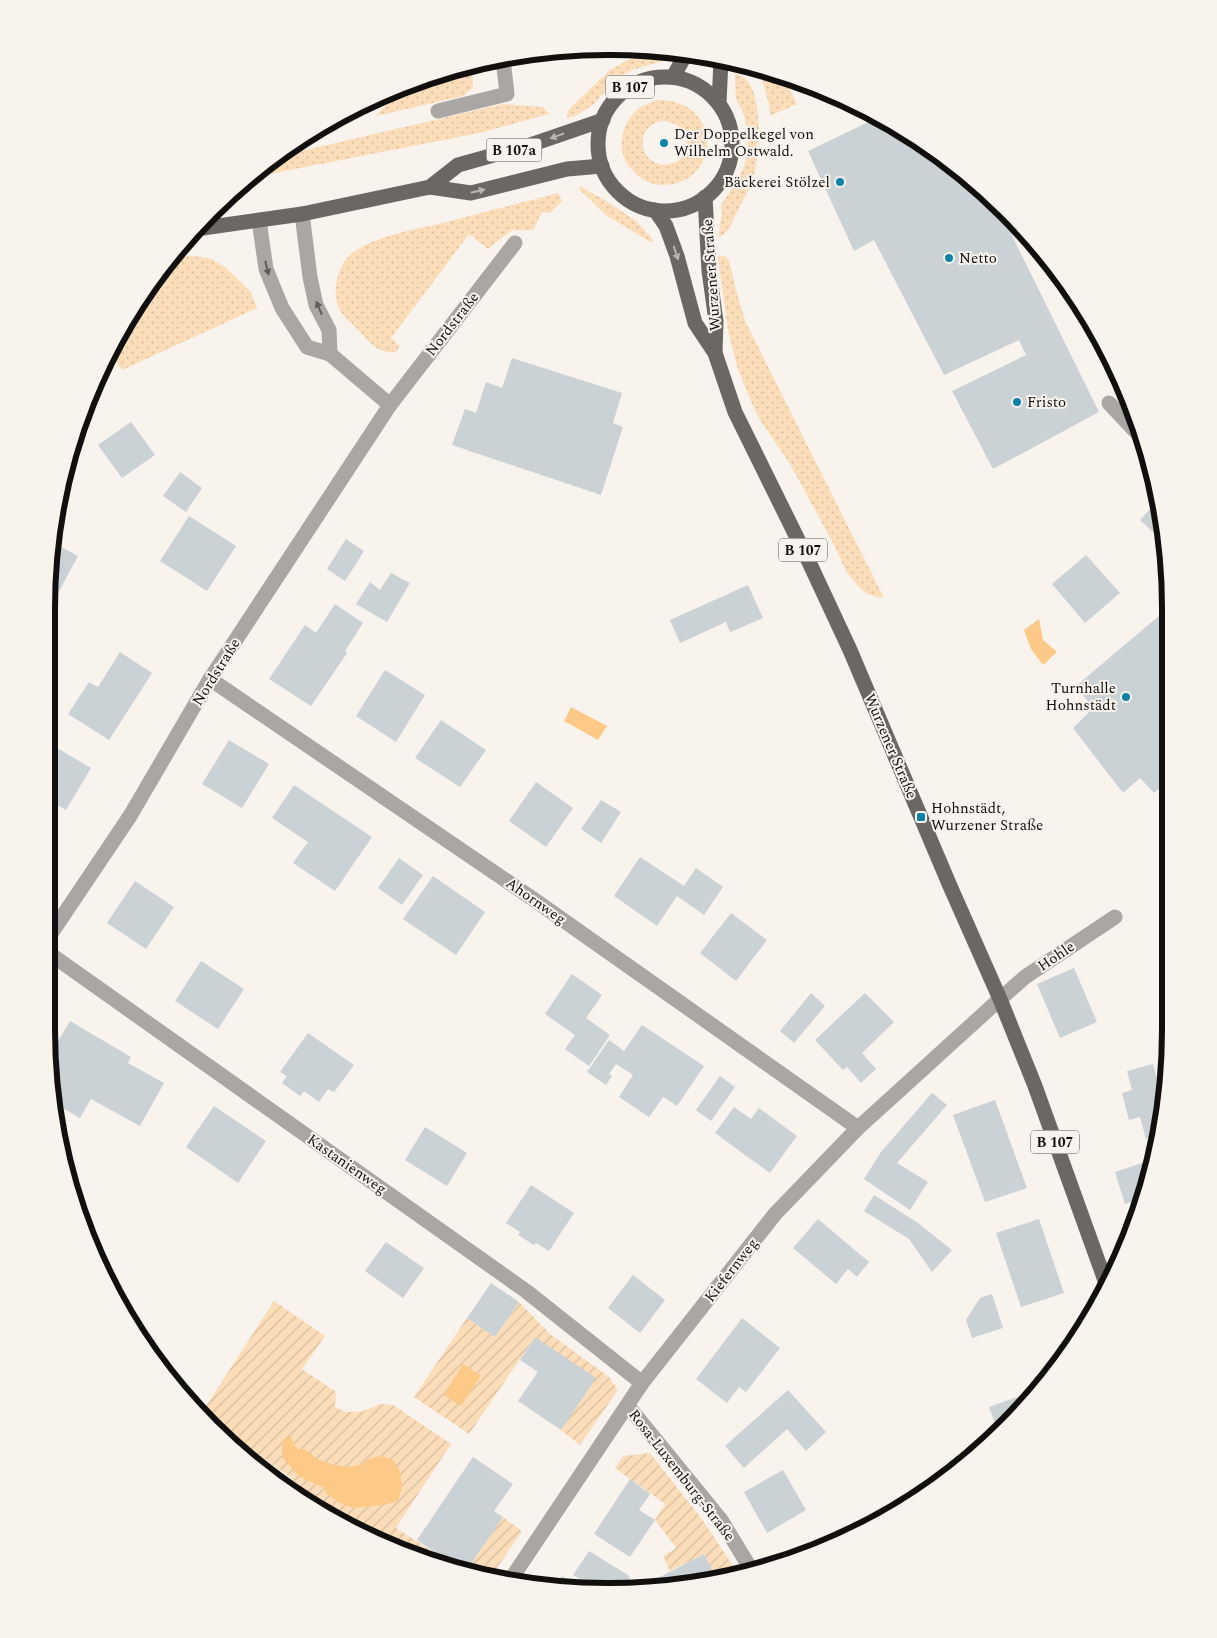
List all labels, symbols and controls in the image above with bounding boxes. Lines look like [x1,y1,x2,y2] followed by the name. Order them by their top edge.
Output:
[606,75,654,98] road number: B 107
[674,123,814,163] place label: Der Doppelkegel von Wilhelm Ostwald.
[549,133,564,140] one-way arrow
[658,137,670,149] marker: Der Doppelkegel von Wilhelm Ostwald.
[486,138,542,162] road number: B 107a
[724,171,830,194] place label: Bäckerei Stölzel
[834,176,846,188] marker: Bäckerei Stölzel
[471,187,486,195] one-way arrow
[696,218,727,332] street label: Wurzener Straße
[672,246,680,261] one-way arrow
[959,247,997,270] place label: Netto
[943,252,955,264] marker: Netto
[263,260,271,275] one-way arrow
[420,287,485,361] street label: Nordstraße
[314,301,322,315] one-way arrow
[1027,391,1066,414] place label: Fristo
[1011,396,1023,408] marker: Fristo
[779,538,827,562] road number: B 107
[187,634,246,711] street label: Nordstraße
[1046,677,1116,717] place label: Turnhalle Hohnstädt
[858,690,923,802] street label: Wurzener Straße
[1120,691,1132,703] marker: Turnhalle Hohnstädt
[931,797,1043,837] place label: Hohnstädt, Wurzener Straße
[915,811,927,823] marker: Hohnstädt, Wurzener Straße
[501,872,571,931] street label: Ahornweg
[1033,936,1080,977] street label: Hohle
[302,1128,391,1200] street label: Kastanienweg
[1031,1130,1079,1154] road number: B 107
[699,1233,764,1307] street label: Kiefernweg
[623,1404,741,1546] street label: Rosa-Luxemburg-Straße

